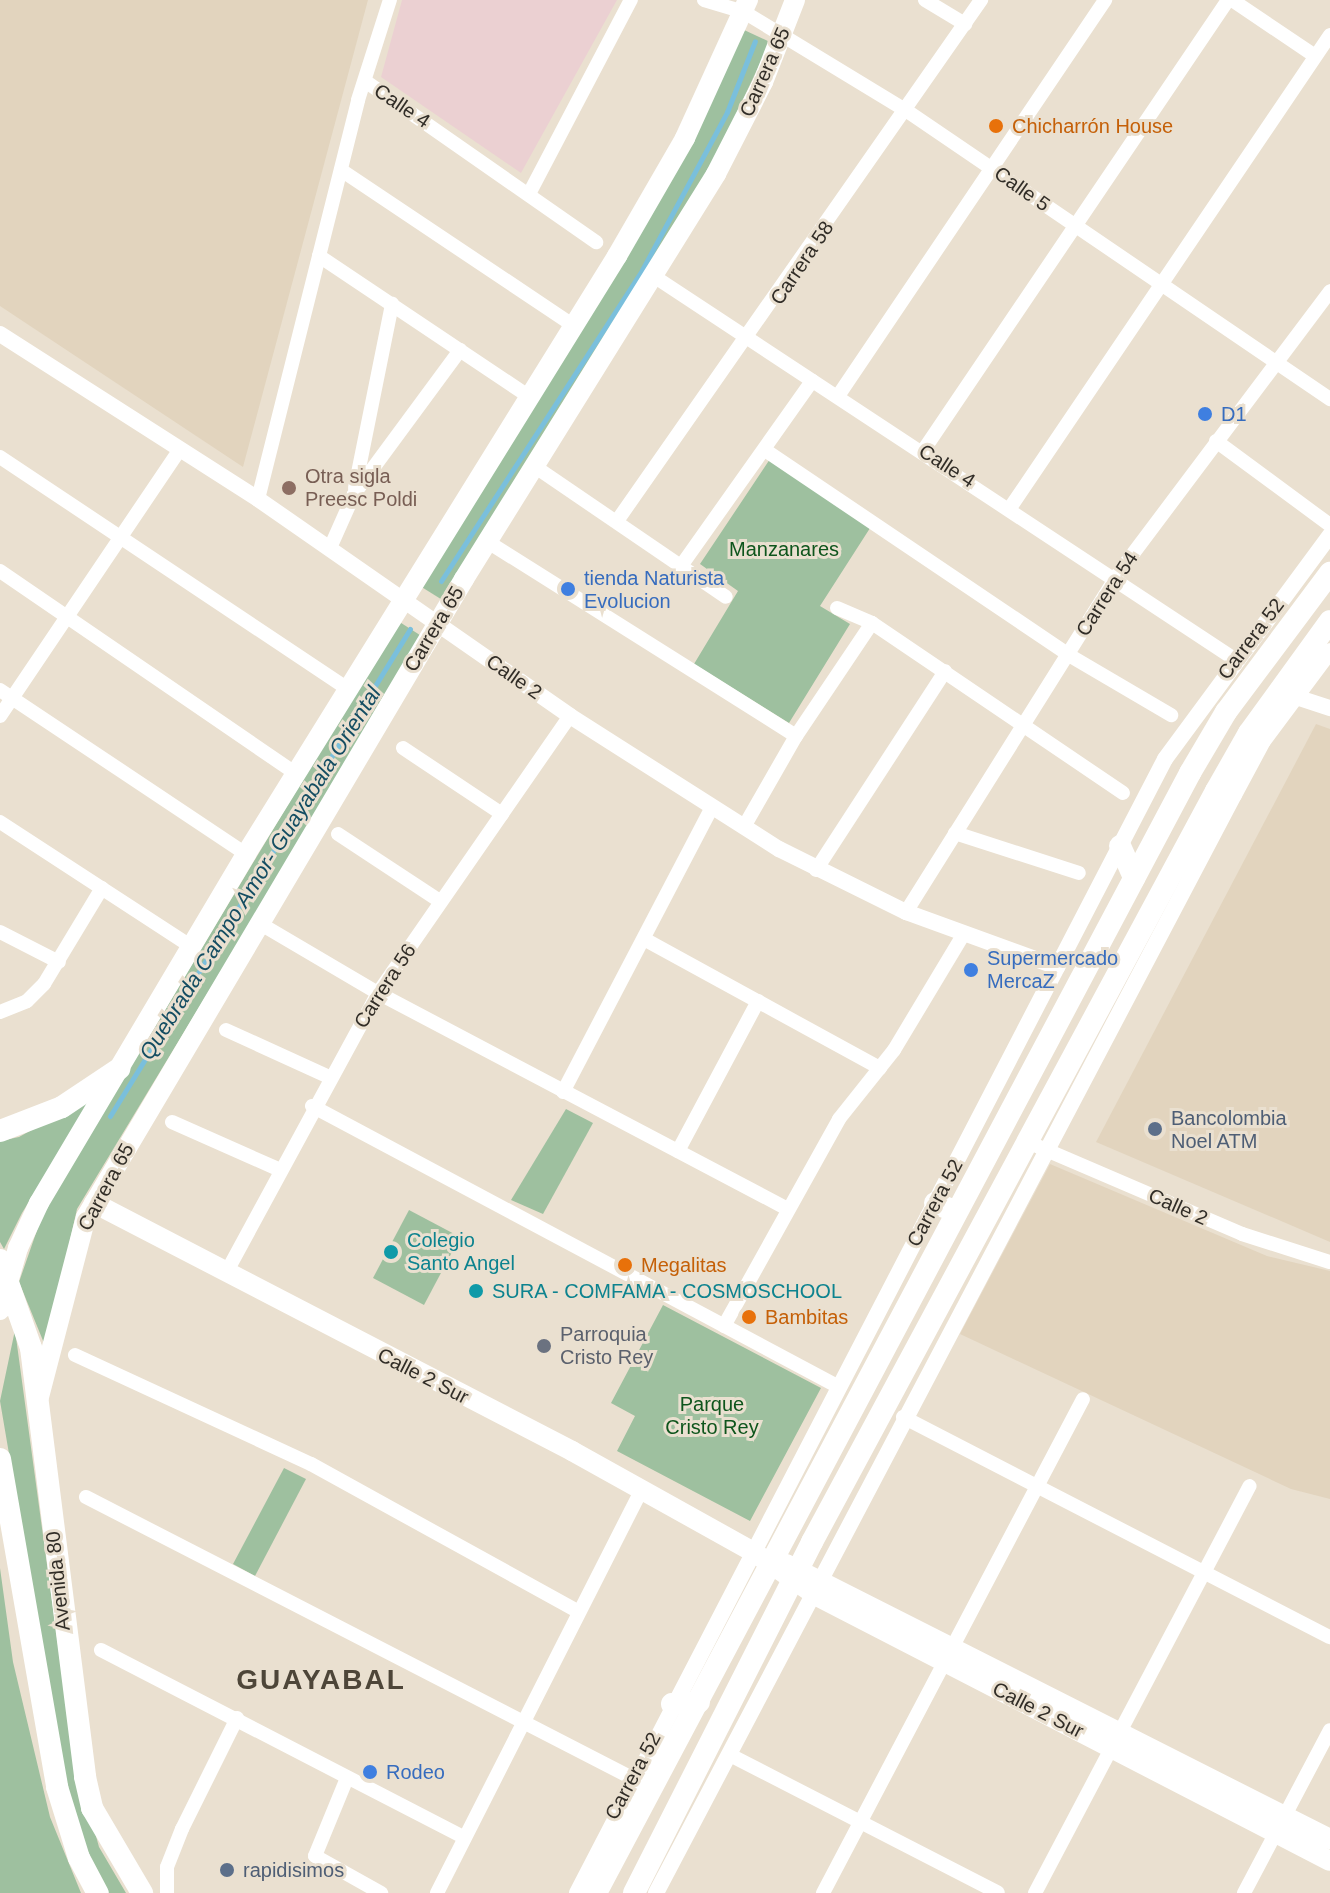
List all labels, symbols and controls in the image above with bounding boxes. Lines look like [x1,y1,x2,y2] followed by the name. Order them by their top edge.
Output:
[735,23,795,121] street label: Carrera 65
[369,79,435,133] street label: Calle 4
[1012,114,1173,138] place label: Chicharrón House
[987,117,1005,135] marker: Chicharrón House
[990,161,1054,217] street label: Calle 5
[765,217,839,309] street label: Carrera 58
[1221,402,1247,426] place label: D1
[1196,405,1214,423] marker: D1
[914,439,980,493] street label: Calle 4
[305,464,417,511] place label: Otra sigla Preesc Poldi
[280,479,298,497] marker: Otra sigla Preesc Poldi
[729,537,839,561] park label: Manzanares
[1071,547,1143,641] street label: Carrera 54
[584,566,724,613] place label: tienda Naturista Evolucion
[559,580,577,598] marker: tienda Naturista Evolucion
[399,582,469,676] street label: Carrera 65
[1213,594,1289,684] street label: Carrera 52
[482,649,546,705] street label: Calle 2
[133,681,387,1065] water label: Quebrada Campo Amor- Guayabala Oriental
[349,939,421,1033] street label: Carrera 56
[987,946,1118,993] place label: Supermercado MercaZ
[962,961,980,979] marker: Supermercado MercaZ
[1171,1106,1287,1153] place label: Bancolombia Noel ATM
[1146,1120,1164,1138] marker: Bancolombia Noel ATM
[73,1139,139,1235] street label: Carrera 65
[902,1155,968,1251] street label: Carrera 52
[1145,1183,1211,1231] street label: Calle 2
[407,1228,516,1275] place label: Colegio Santo Angel
[382,1243,400,1261] marker: Colegio Santo Angel
[641,1253,727,1277] place label: Megalitas
[616,1256,634,1274] marker: Megalitas
[492,1279,844,1303] place label: SURA - COMFAMA - COSMOSCHOOL
[467,1282,485,1300] marker: SURA - COMFAMA - COSMOSCHOOL
[765,1305,848,1329] place label: Bambitas
[740,1308,758,1326] marker: Bambitas
[560,1322,653,1369] place label: Parroquia Cristo Rey
[535,1337,553,1355] marker: Parroquia Cristo Rey
[373,1343,473,1409] street label: Calle 2 Sur
[665,1392,759,1439] park label: Parque Cristo Rey
[41,1530,75,1632] street label: Avenida 80
[236,1663,406,1697] district label: GUAYABAL
[988,1677,1088,1743] street label: Calle 2 Sur
[600,1728,666,1824] street label: Carrera 52
[386,1760,445,1784] place label: Rodeo
[361,1763,379,1781] marker: Rodeo
[243,1858,344,1882] place label: rapidisimos
[218,1861,236,1879] marker: rapidisimos

